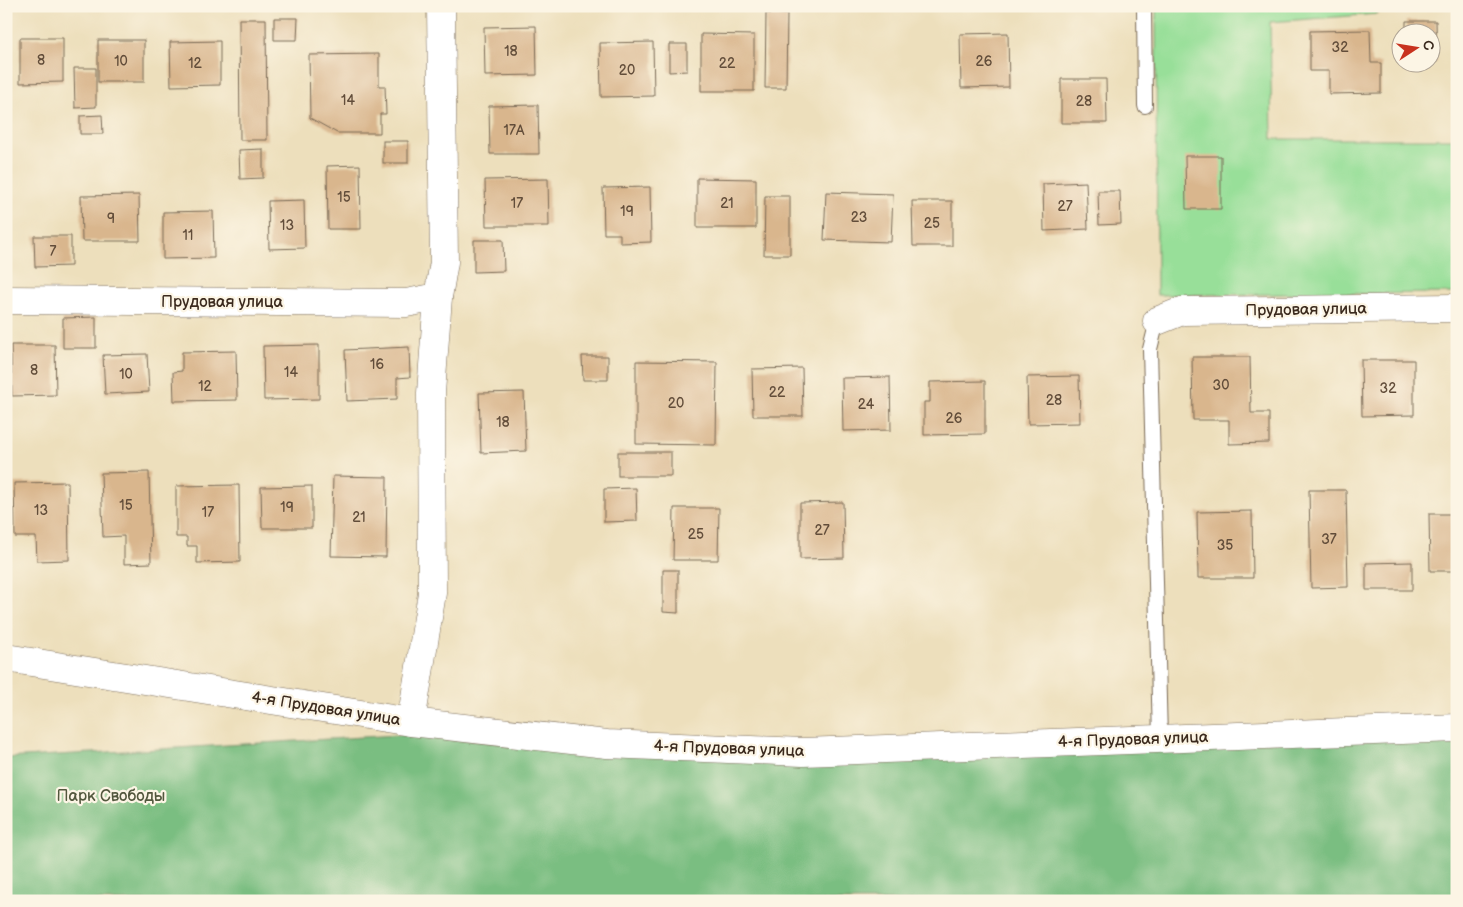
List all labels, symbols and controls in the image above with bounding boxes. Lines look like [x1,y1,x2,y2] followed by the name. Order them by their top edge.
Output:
[1390,22,1440,72] north arrow
[1332,39,1349,56] house number: 32
[1419,39,1438,52] text: С
[504,43,518,60] house number: 18
[37,52,45,69] house number: 8
[114,53,128,70] house number: 10
[976,53,993,70] house number: 26
[188,55,203,72] house number: 12
[719,55,736,72] house number: 22
[619,62,635,79] house number: 20
[341,92,355,109] house number: 14
[1076,93,1092,110] house number: 28
[504,122,525,139] house number: 17А
[337,189,351,206] house number: 15
[511,195,523,212] house number: 17
[720,195,734,212] house number: 21
[1057,198,1073,215] house number: 27
[620,203,634,220] house number: 19
[851,209,867,226] house number: 23
[107,210,115,227] house number: 9
[924,215,940,232] house number: 25
[280,217,294,234] house number: 13
[183,227,193,244] house number: 11
[50,243,57,260] house number: 7
[161,293,283,312] street label: Прудовая улица
[1245,299,1368,321] street label: Прудовая улица
[370,356,384,373] house number: 16
[30,362,38,379] house number: 8
[284,364,298,381] house number: 14
[119,366,133,383] house number: 10
[1213,377,1229,394] house number: 30
[198,378,213,395] house number: 12
[1380,380,1397,397] house number: 32
[769,384,786,401] house number: 22
[1046,392,1062,409] house number: 28
[668,395,684,412] house number: 20
[858,396,875,413] house number: 24
[946,410,963,427] house number: 26
[496,414,510,431] house number: 18
[119,497,133,514] house number: 15
[280,499,294,516] house number: 19
[34,502,48,519] house number: 13
[202,504,214,521] house number: 17
[352,509,366,526] house number: 21
[814,522,830,539] house number: 27
[688,526,704,543] house number: 25
[1321,531,1337,548] house number: 37
[1217,537,1233,554] house number: 35
[250,688,402,730] street label: 4-я Прудовая улица
[1057,728,1209,752] street label: 4-я Прудовая улица
[653,737,805,761] street label: 4-я Прудовая улица
[57,787,165,806] park label: Парк Свободы

